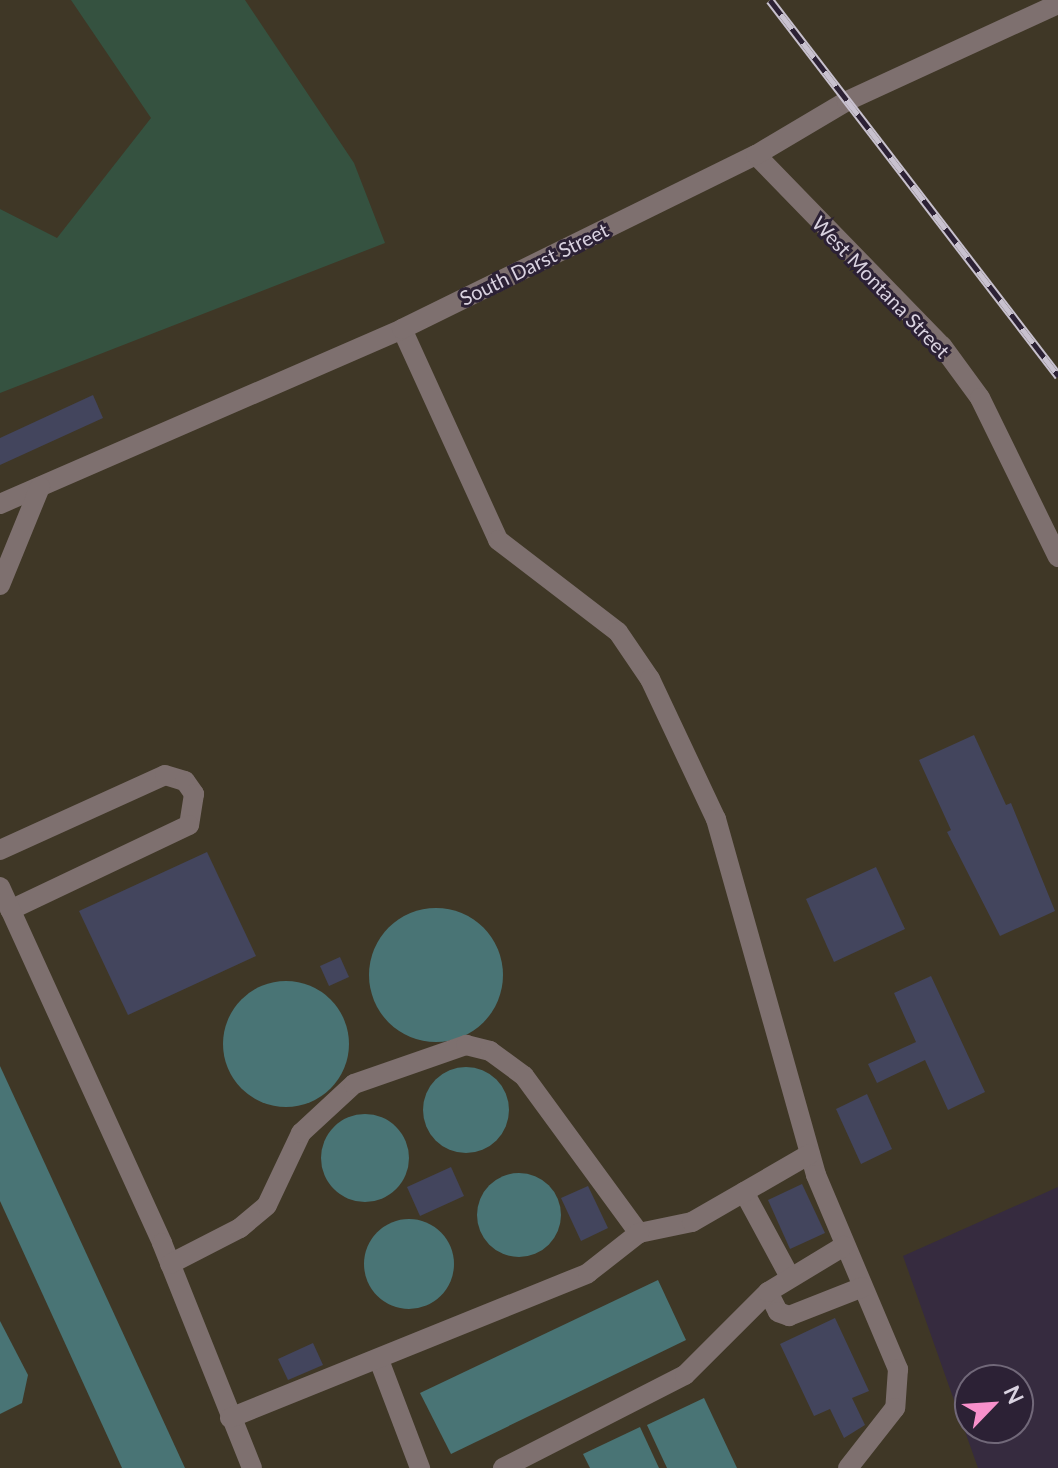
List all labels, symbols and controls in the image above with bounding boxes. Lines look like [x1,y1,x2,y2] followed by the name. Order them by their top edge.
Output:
[807,211,955,363] street label: West Montana Street
[456,218,612,310] street label: South Darst Street
[954,1364,1034,1444] north arrow
[999,1381,1030,1408] text: N

